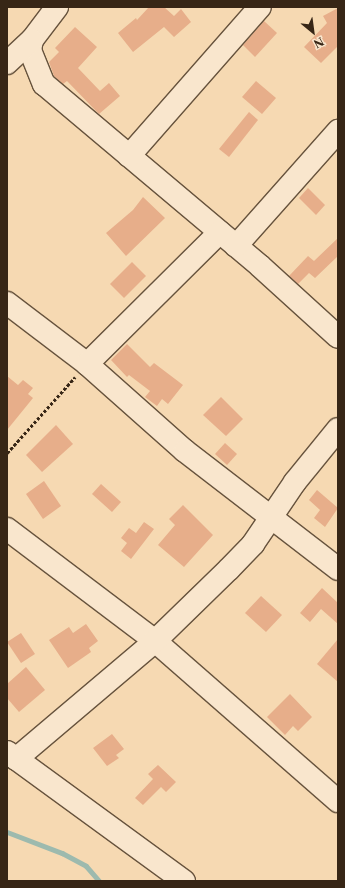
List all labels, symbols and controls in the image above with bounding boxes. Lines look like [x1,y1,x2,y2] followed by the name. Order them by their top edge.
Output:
[293,12,333,52] north arrow
[311,34,326,51] text: N

